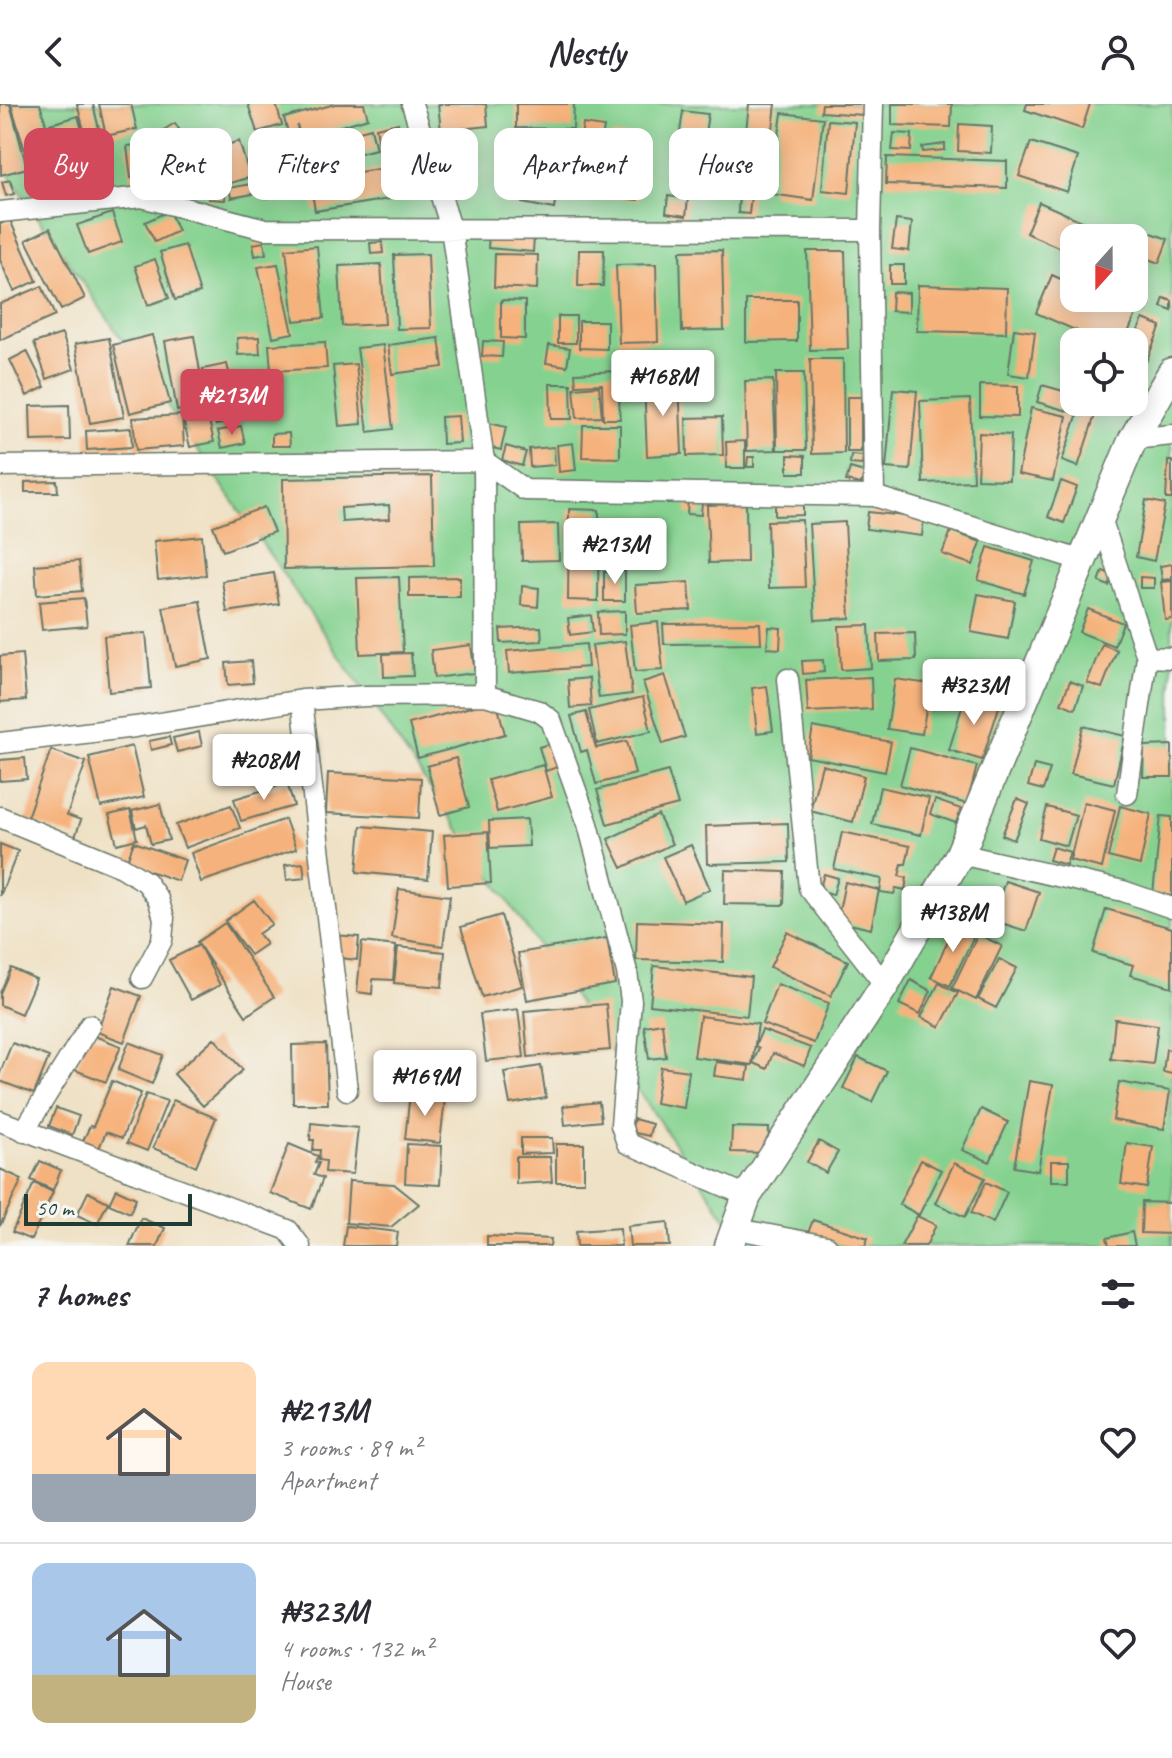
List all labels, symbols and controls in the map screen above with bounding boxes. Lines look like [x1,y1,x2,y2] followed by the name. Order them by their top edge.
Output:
[547,29,625,75] text: Nestly
[32,30,76,74] icon: back
[1096,30,1140,74] icon: person
[24,128,114,200] chip: Buy
[130,128,232,200] chip: Rent
[248,128,365,200] chip: Filters
[381,128,478,200] chip: New
[494,128,653,200] chip: Apartment
[669,128,779,200] chip: House
[1060,224,1148,312] north arrow
[1060,224,1148,416] map controls
[1060,328,1148,416] button: locate
[607,350,719,418] pin: ₦168M
[629,359,697,392] text: ₦168M
[176,369,288,437] pin: ₦213M
[199,378,265,411] text: ₦213M
[559,518,671,586] pin: ₦213M
[582,527,648,560] text: ₦213M
[918,659,1030,727] pin: ₦323M
[941,668,1007,701] text: ₦323M
[208,734,320,802] pin: ₦208M
[231,743,297,776] text: ₦208M
[897,886,1009,954] pin: ₦138M
[920,895,986,928] text: ₦138M
[369,1050,481,1118] pin: ₦169M
[391,1059,459,1092] text: ₦169M
[24,1190,192,1226] scale bar
[36,1194,73,1222] text: 50 m
[1096,1272,1140,1316] icon: filters
[32,1273,128,1316] text: 7 homes
[280,1388,367,1431] text: ₦213M
[96,1394,192,1490] icon: home
[1096,1420,1140,1464] icon: heart
[280,1431,421,1464] text: 3 rooms · 89 m²
[280,1464,376,1497] text: Apartment
[280,1589,367,1632] text: ₦323M
[96,1595,192,1691] icon: home
[1096,1621,1140,1665] icon: heart
[280,1632,432,1665] text: 4 rooms · 132 m²
[280,1665,331,1698] text: House

